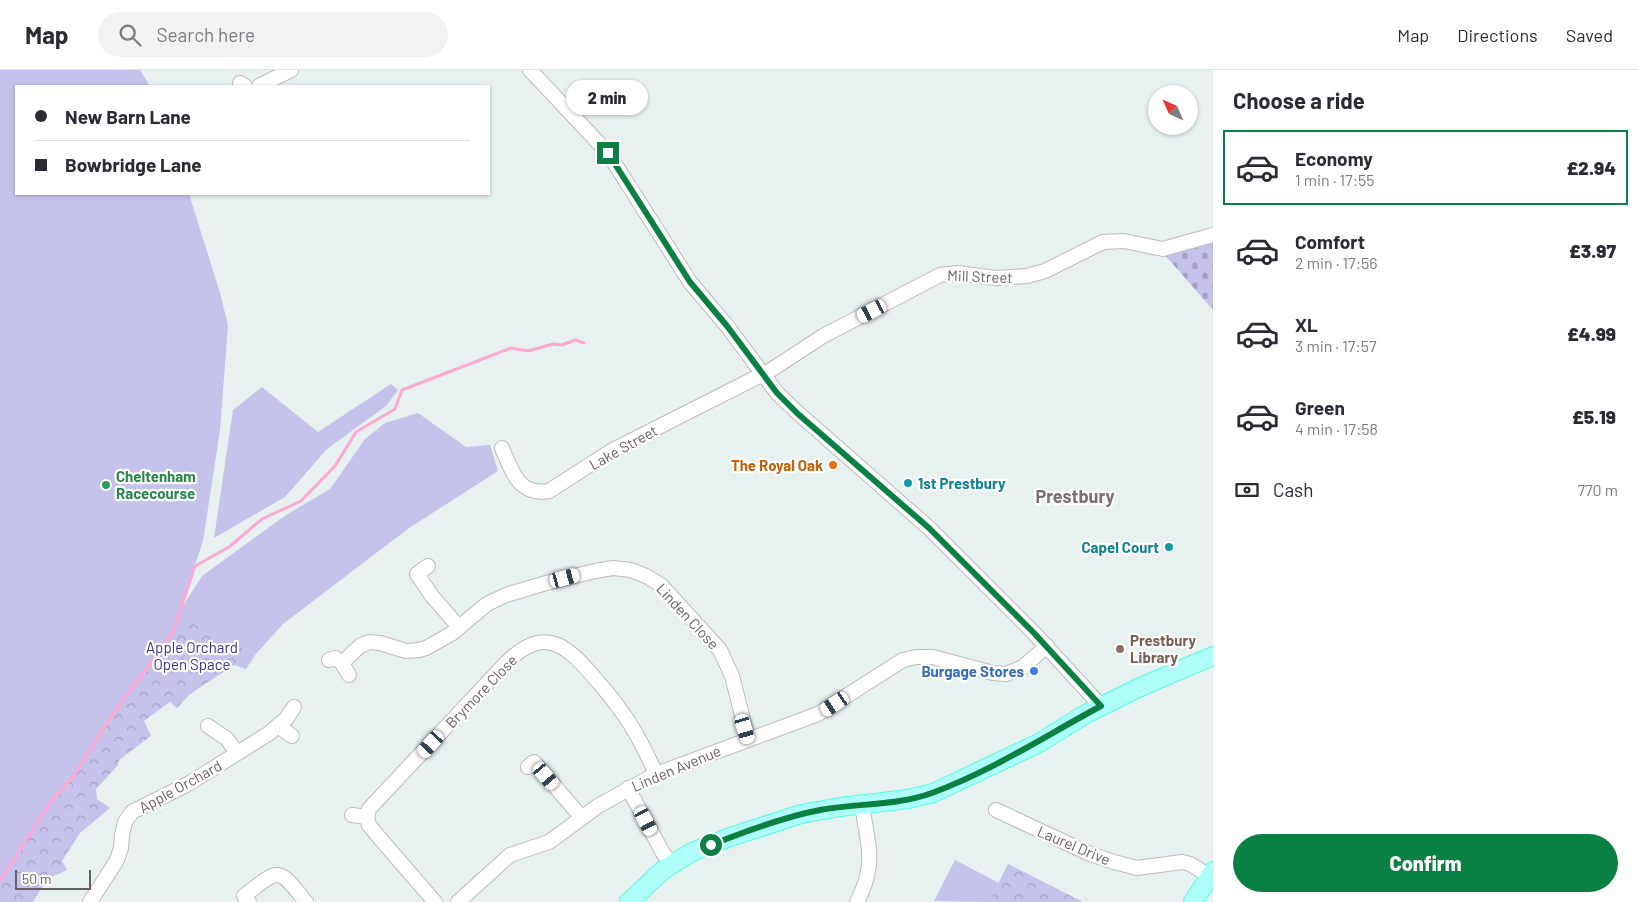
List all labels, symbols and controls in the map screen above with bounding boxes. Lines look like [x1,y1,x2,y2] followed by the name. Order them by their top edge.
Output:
[98,12,448,57] search box
[25,20,68,49] text: Map
[116,21,144,49] icon: search
[156,23,255,46] text: Search here
[1397,24,1429,46] text: Map
[1457,24,1538,46] text: Directions
[1566,24,1613,46] text: Saved
[567,81,649,116] callout: 2 min
[1148,85,1198,135] north arrow
[1148,85,1198,135] map controls
[1233,87,1365,113] text: Choose a ride
[588,88,626,107] text: 2 min
[65,105,191,128] text: New Barn Lane
[597,142,619,164] route end
[1235,145,1280,190] icon: car
[1295,147,1373,170] text: Economy
[65,153,202,176] text: Bowbridge Lane
[1566,156,1616,179] text: £2.94
[1295,170,1375,189] text: 1 min · 17:55
[1235,228,1280,273] icon: car
[1295,230,1365,253] text: Comfort
[1569,239,1616,262] text: £3.97
[1295,253,1378,272] text: 2 min · 17:56
[947,266,1013,286] street label: Mill Street
[855,298,888,324] car
[1235,311,1280,356] icon: car
[1295,313,1318,336] text: XL
[1567,322,1616,345] text: £4.99
[1295,336,1377,355] text: 3 min · 17:57
[1235,394,1280,439] icon: car
[1295,396,1345,419] text: Green
[1572,405,1616,428] text: £5.19
[1295,419,1378,438] text: 4 min · 17:58
[586,421,660,473] street label: Lake Street
[731,456,823,474] place label: The Royal Oak
[827,459,839,471] marker: The Royal Oak
[116,467,196,502] place label: Cheltenham Racecourse
[918,474,1006,492] place label: 1st Prestbury
[1233,476,1261,504] icon: cash
[902,477,914,489] marker: 1st Prestbury
[1273,478,1314,501] text: Cash
[100,479,112,491] marker: Cheltenham Racecourse
[1577,480,1618,499] text: 770 m
[1035,485,1115,507] district label: Prestbury
[1082,538,1159,556] place label: Capel Court
[1163,541,1175,553] marker: Capel Court
[548,567,581,589] car
[653,579,723,653] street label: Linden Close
[1130,631,1196,666] place label: Prestbury Library
[146,638,238,673] park label: Apple Orchard Open Space
[1114,643,1126,655] marker: Prestbury Library
[442,651,520,731] street label: Brymore Close
[921,662,1024,680] place label: Burgage Stores
[1028,665,1040,677] marker: Burgage Stores
[818,689,851,719] car
[733,712,756,746] car
[415,728,446,760] car
[629,741,723,795] street label: Linden Avenue
[135,756,225,816] street label: Apple Orchard
[530,760,561,792] car
[632,804,659,838] car
[1035,822,1113,868] street label: Laurel Drive
[700,834,722,856] route start
[1233,834,1618,892] button: Confirm
[15,867,91,890] scale bar
[22,870,51,887] text: 50 m

